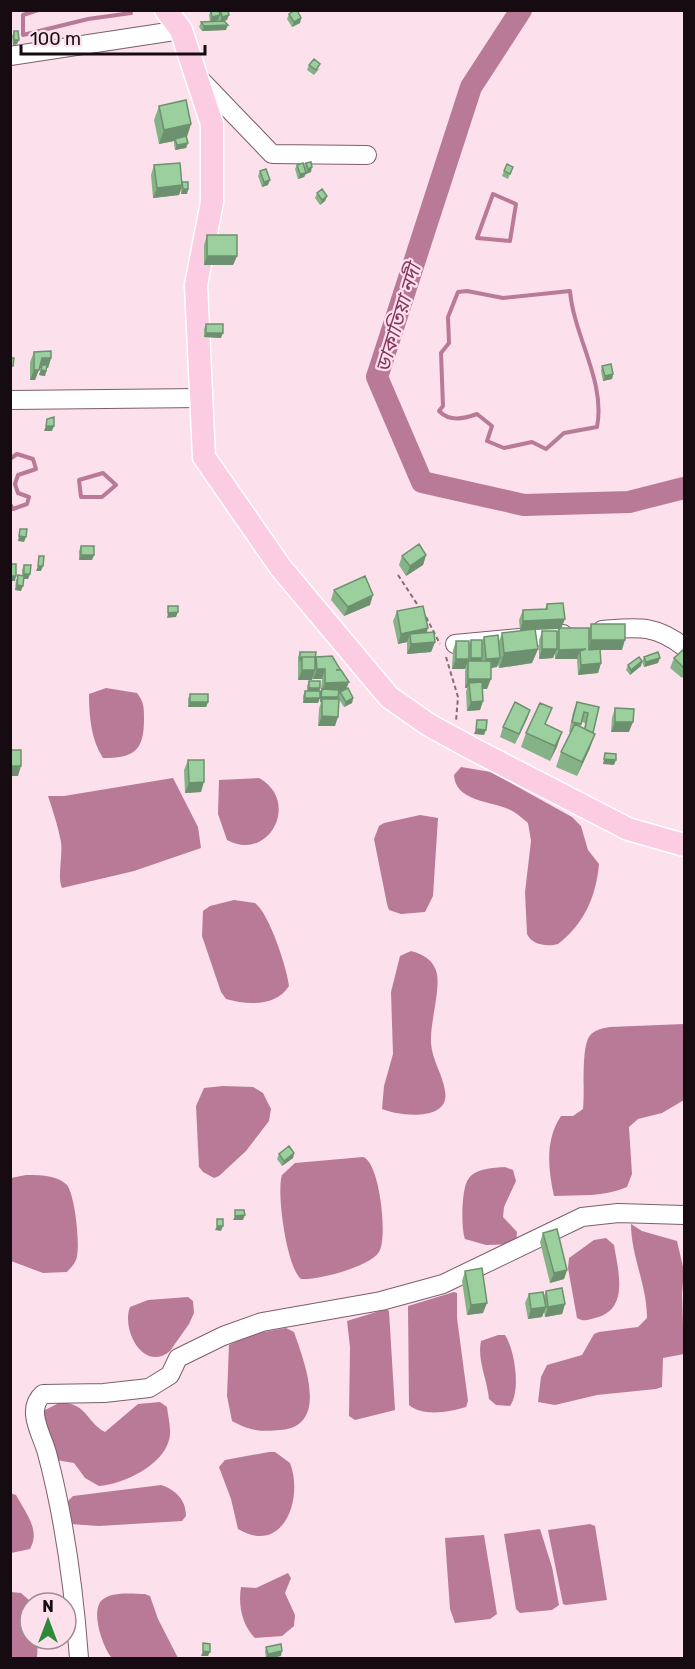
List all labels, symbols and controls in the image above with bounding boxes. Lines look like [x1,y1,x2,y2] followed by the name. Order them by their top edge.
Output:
[21,18,206,56] scale bar
[30,28,81,50] text: 100 m
[370,258,427,375] water label: ডাকাতিয়া নদী
[18,1591,78,1651] north arrow
[42,1597,54,1616] text: N

